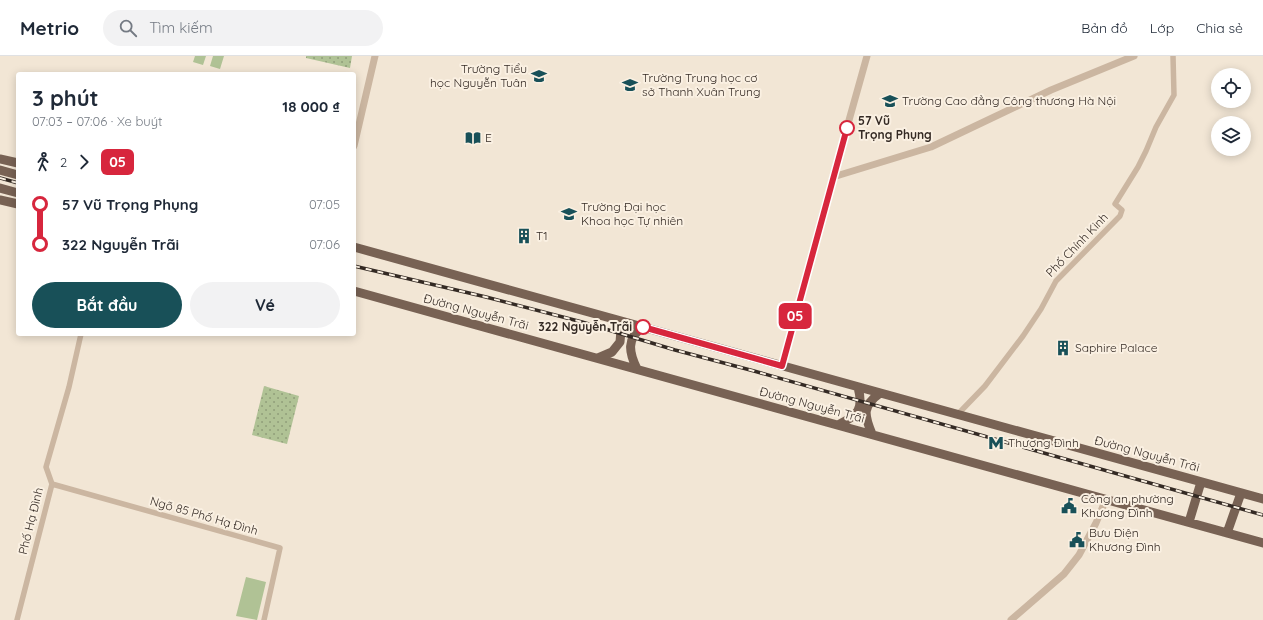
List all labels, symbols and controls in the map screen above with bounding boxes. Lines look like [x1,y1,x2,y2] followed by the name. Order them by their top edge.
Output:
[103,10,383,46] search box
[20,16,79,40] text: Metrio
[117,17,139,39] icon: search
[149,18,213,37] text: Tìm kiếm
[1081,19,1128,37] text: Bản đồ
[1150,19,1174,37] text: Lớp
[1196,19,1243,37] text: Chia sẻ
[430,61,527,90] place label: Trường Tiểu học Nguyễn Tuân
[530,67,548,85] school or university icon: Trường Tiểu học Nguyễn Tuân
[1211,68,1251,156] map controls
[1211,68,1251,108] button: locate
[642,70,760,99] place label: Trường Trung học cơ sở Thanh Xuân Trung
[621,76,639,94] school or university icon: Trường Trung học cơ sở Thanh Xuân Trung
[32,84,99,112] text: 3 phút
[881,92,899,110] school or university icon: Trường Cao đẳng Công thương Hà Nội
[902,93,1116,108] place label: Trường Cao đẳng Công thương Hà Nội
[282,97,340,116] text: 18 000 ₫
[32,113,163,129] text: 07:03 – 07:06 · Xe buýt
[858,113,932,142] place label: 57 Vũ Trọng Phụng
[1211,116,1251,156] button: layers
[839,120,855,136] marker: 57 Vũ Trọng Phụng
[464,129,482,147] library icon: E
[485,130,492,145] place label: E
[32,151,54,173] icon: walk
[73,151,95,173] icon: forward
[109,153,126,171] text: 05
[60,154,67,170] text: 2
[62,195,198,214] text: 57 Vũ Trọng Phụng
[309,196,340,212] text: 07:05
[581,199,683,228] place label: Trường Đại học Khoa học Tự nhiên
[560,205,578,223] school or university icon: Trường Đại học Khoa học Tự nhiên
[1042,210,1111,280] street label: Phố Chính Kinh
[515,227,533,245] building icon: T1
[536,228,548,243] place label: T1
[62,235,179,254] text: 322 Nguyễn Trãi
[309,236,340,252] text: 07:06
[32,282,182,328] button: Bắt đầu
[190,282,340,328] button: Vé
[422,290,530,333] street label: Đường Nguyễn Trãi
[777,303,813,329] line badge: 05
[787,307,803,325] text: 05
[538,319,632,334] place label: 322 Nguyễn Trãi
[635,319,651,335] marker: 322 Nguyễn Trãi
[1054,339,1072,357] building icon: Saphire Palace
[1075,340,1158,355] place label: Saphire Palace
[758,383,866,426] street label: Đường Nguyễn Trãi
[1093,432,1201,475] street label: Đường Nguyễn Trãi
[987,434,1005,452] metro station icon: Thượng Đình
[1008,435,1079,450] place label: Thượng Đình
[15,486,46,556] street label: Phố Hạ Đình
[1081,491,1174,520] place label: Công an phường Khương Đình
[148,493,260,538] street label: Ngõ 85 Phố Hạ Đình
[1060,497,1078,515] public building icon: Công an phường Khương Đình
[1089,525,1161,554] place label: Bưu Điện Khương Đình
[1068,531,1086,549] public building icon: Bưu Điện Khương Đình

